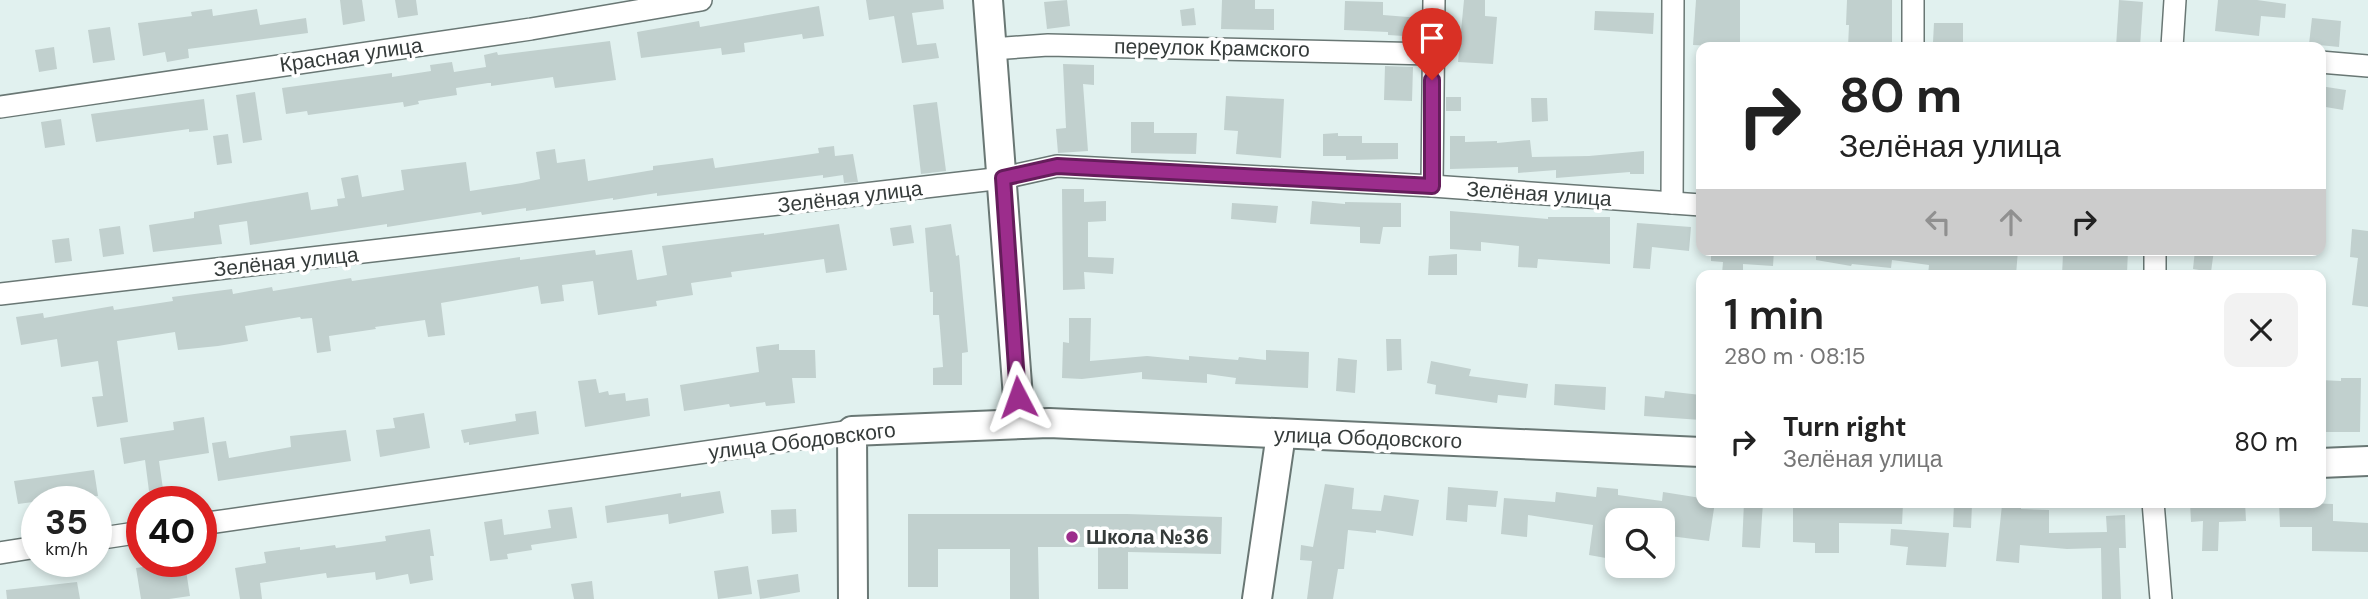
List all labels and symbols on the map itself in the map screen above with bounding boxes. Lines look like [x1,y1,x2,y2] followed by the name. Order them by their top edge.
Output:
[1402,8,1462,80] pin
[278,31,425,79] street label: Красная улица
[1114,32,1310,64] street label: переулок Крамского
[776,174,924,220] street label: Зелёная улица
[1465,175,1613,213] street label: Зелёная улица
[212,240,360,284] street label: Зелёная улица
[981,360,1055,434] position arrow
[707,416,897,466] street label: улица Ободовского
[1273,421,1463,455] street label: улица Ободовского
[126,486,217,577] speed limit sign: 40
[1086,523,1209,551] place label: Школа №36
[1064,529,1080,545] marker: Школа №36

